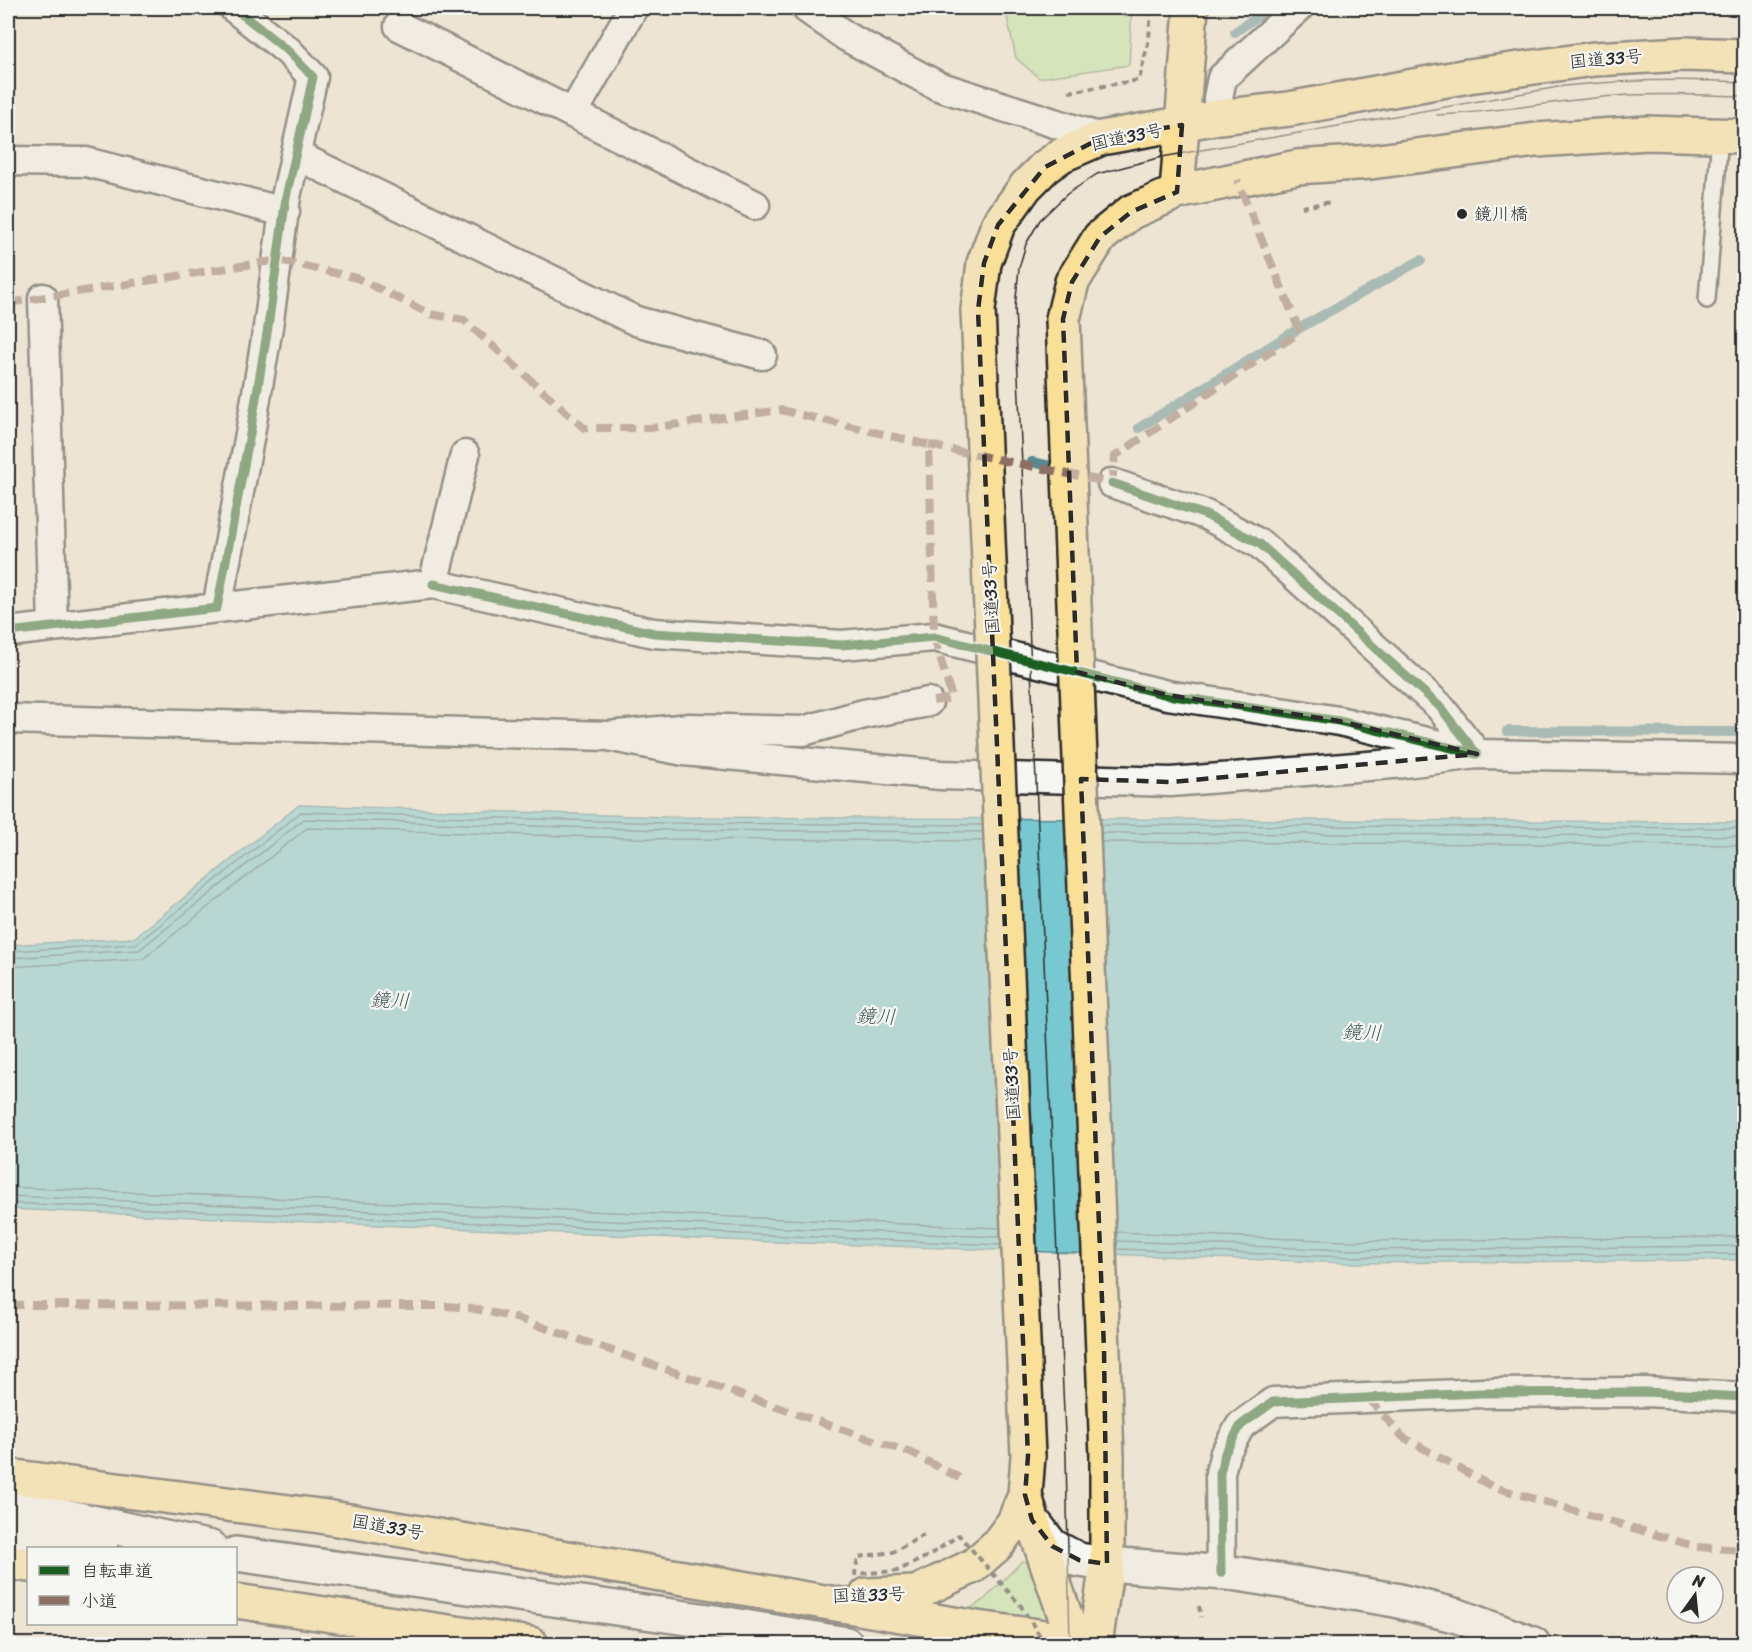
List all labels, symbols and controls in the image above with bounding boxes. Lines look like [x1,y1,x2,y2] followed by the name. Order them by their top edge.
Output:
[1568,40,1644,78] street label: 国道33号
[1088,114,1166,160] street label: 国道33号
[1474,198,1528,230] place label: 鏡川橋
[1455,207,1469,221] marker: 鏡川橋
[973,560,1009,636] street label: 国道33号
[369,982,411,1019] water label: 鏡川
[855,998,897,1035] water label: 鏡川
[1341,1014,1383,1051] water label: 鏡川
[994,1046,1030,1122] street label: 国道33号
[349,1505,427,1549] street label: 国道33号
[27,1547,237,1625] legend
[81,1555,153,1587] text: 自転車道
[1665,1565,1725,1625] north arrow
[1689,1565,1709,1597] text: N
[832,1578,906,1612] street label: 国道33号
[81,1585,117,1617] text: 小道

